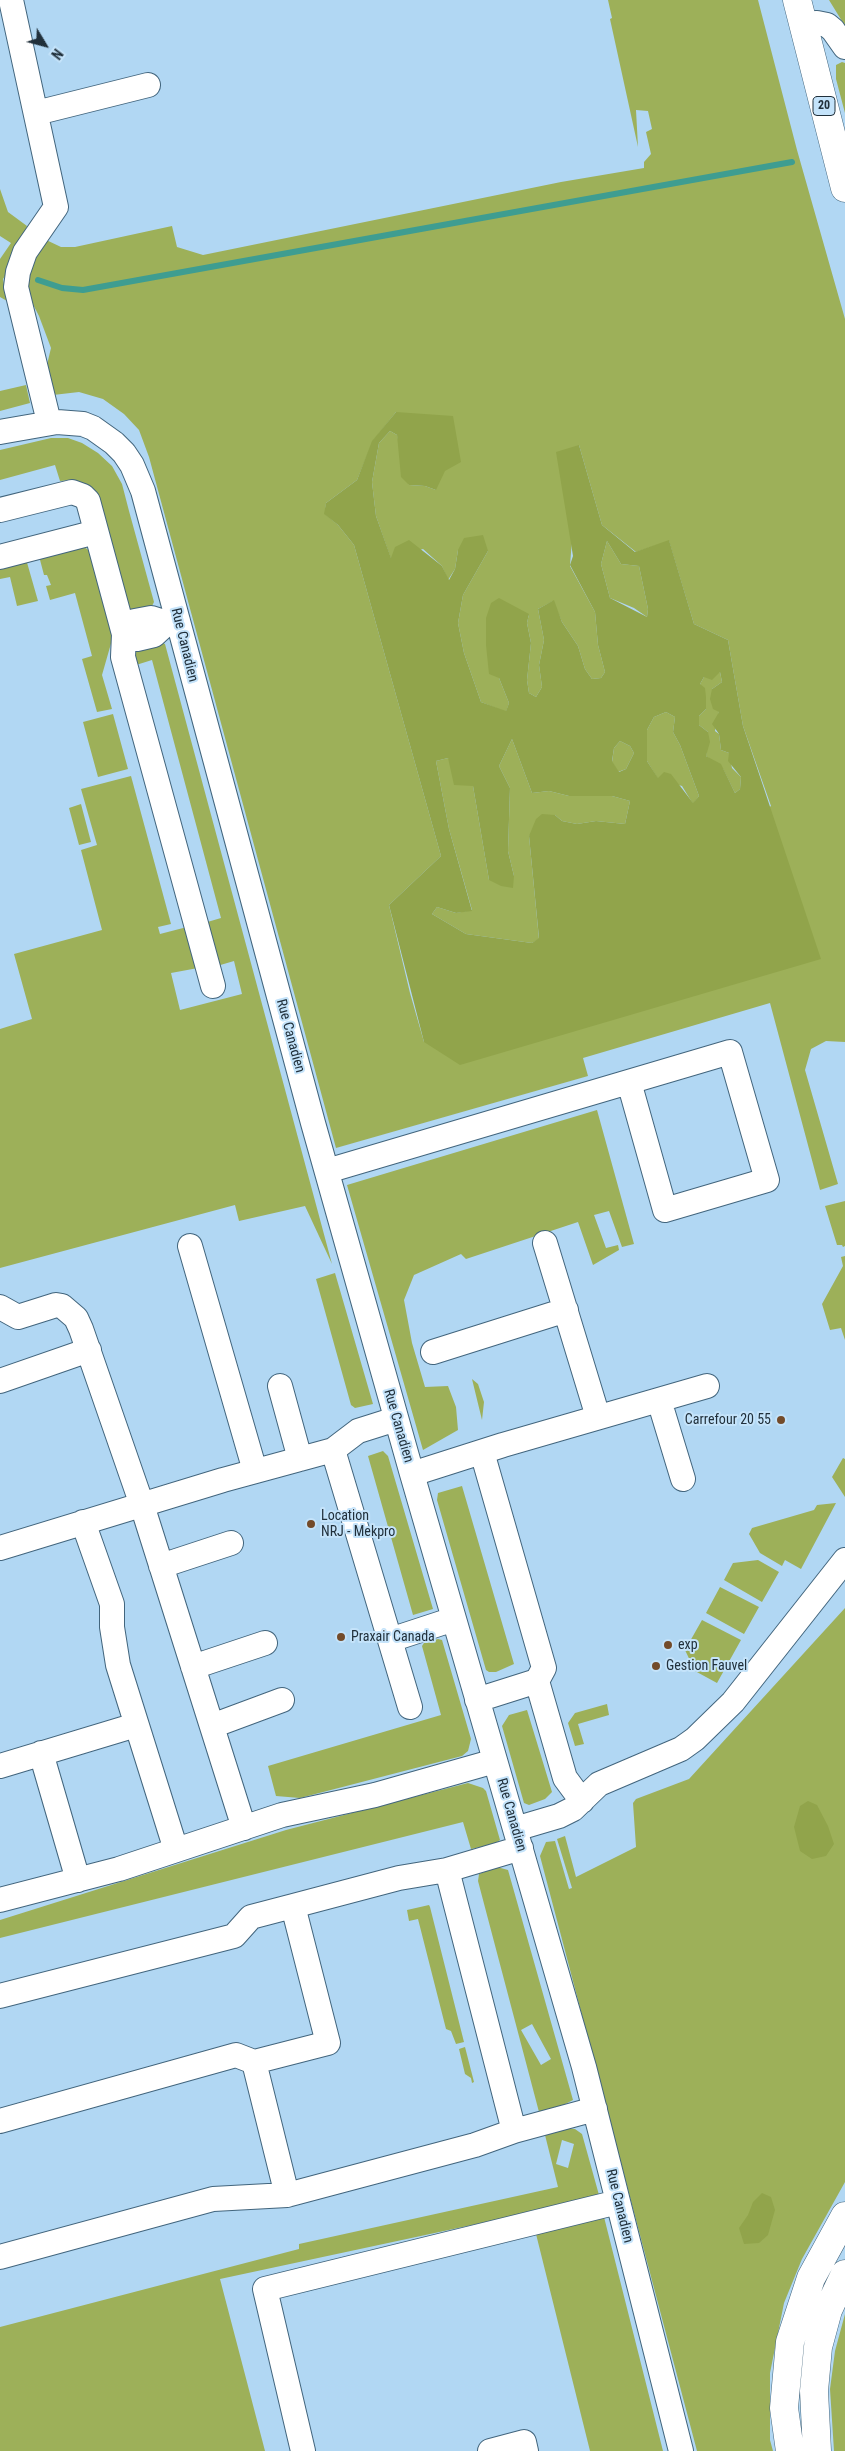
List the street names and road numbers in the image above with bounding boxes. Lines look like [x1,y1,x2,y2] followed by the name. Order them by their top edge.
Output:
[813,96,835,115] road number: 20
[167,606,201,684] street label: Rue Canadien
[272,997,308,1075] street label: Rue Canadien
[380,1387,416,1465] street label: Rue Canadien
[493,1776,529,1854] street label: Rue Canadien
[602,2167,636,2245] street label: Rue Canadien

